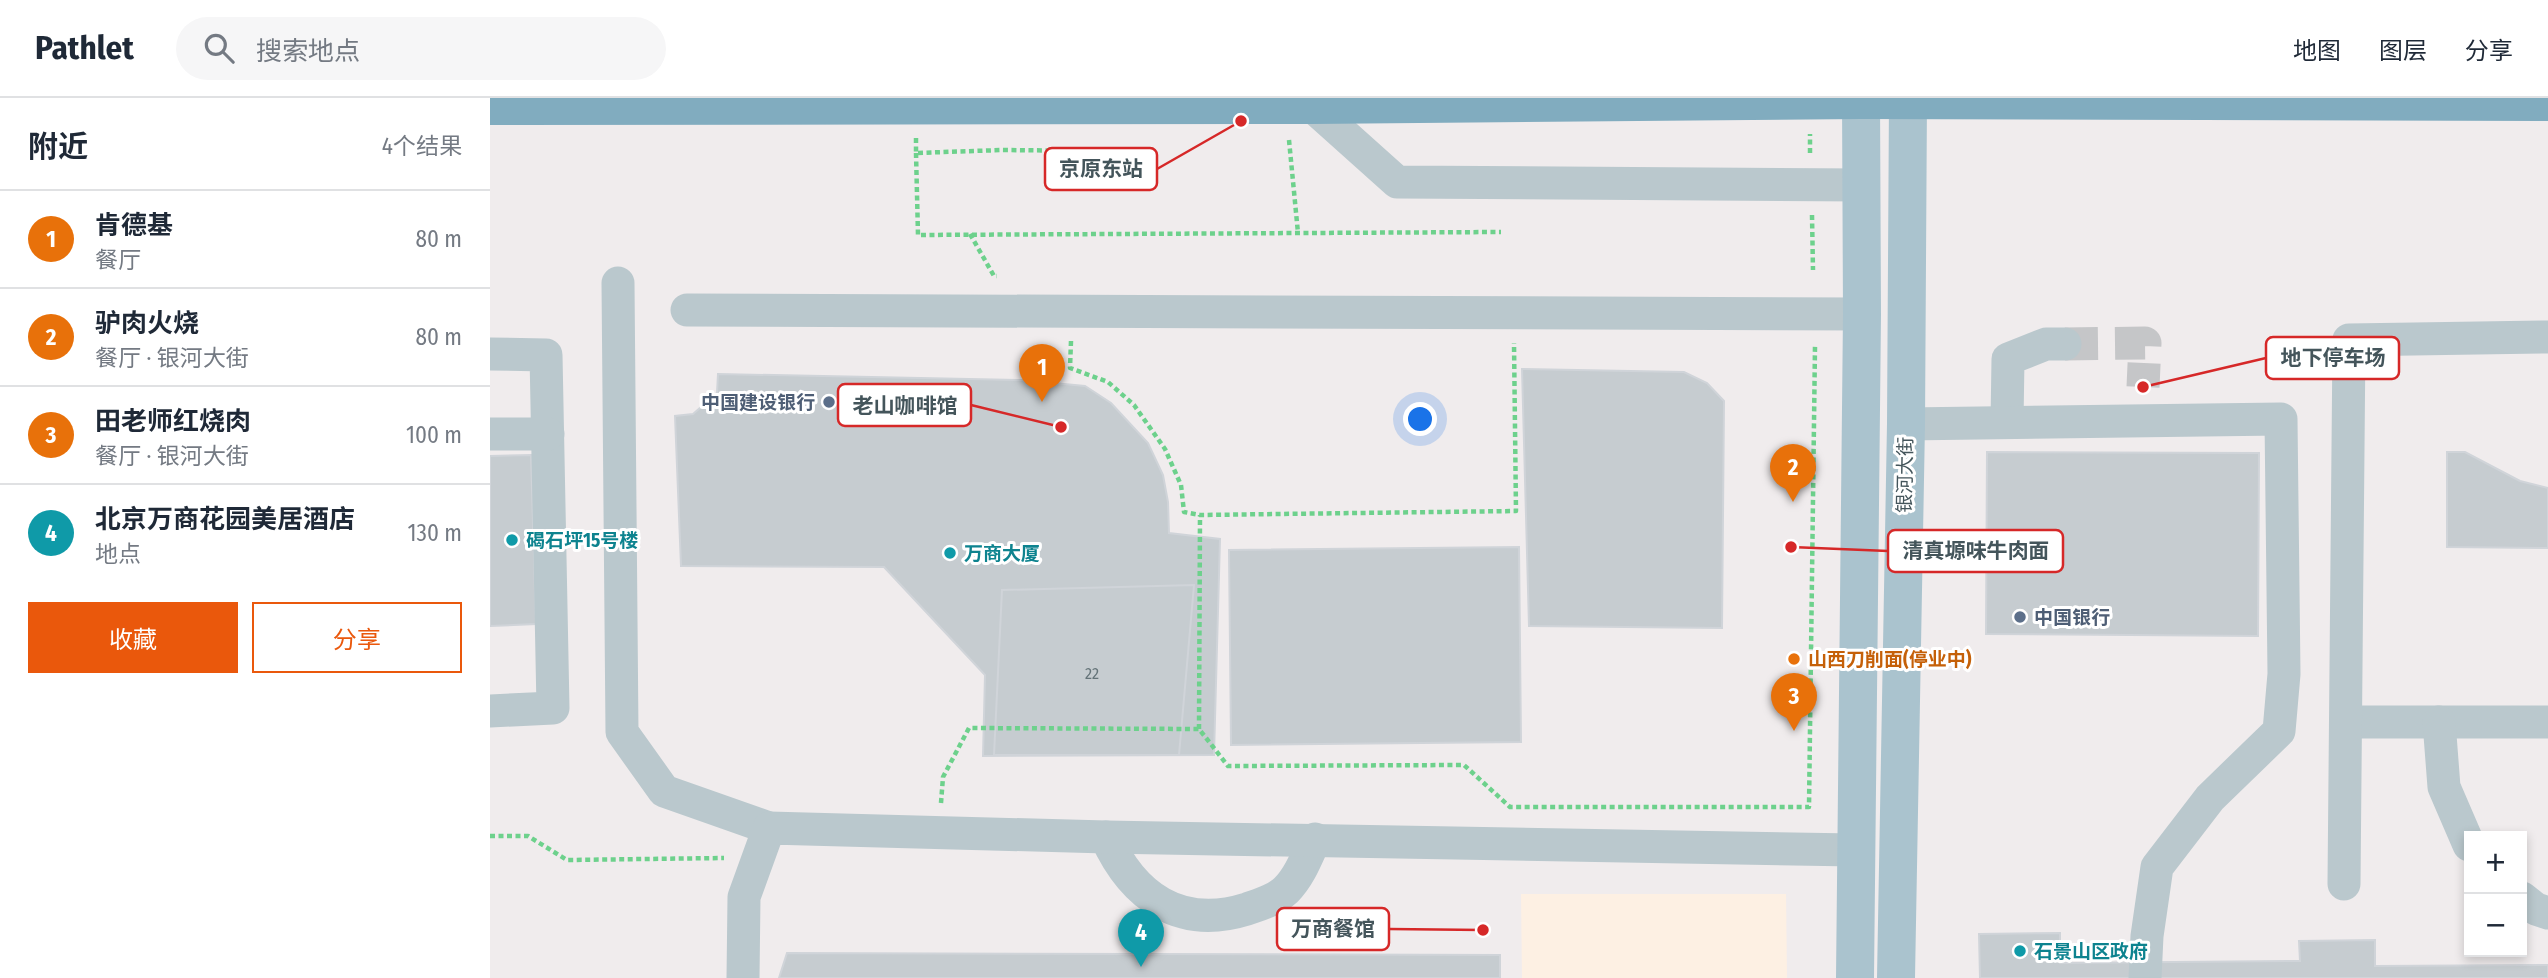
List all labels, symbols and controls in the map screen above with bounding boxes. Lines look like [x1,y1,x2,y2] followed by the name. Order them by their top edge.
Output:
[176,17,666,80] search box
[35,28,134,68] text: Pathlet
[200,29,238,67] icon: search
[256,36,360,67] text: 搜索地点
[2293,37,2341,65] text: 地图
[2379,37,2427,65] text: 图层
[2465,37,2513,65] text: 分享
[28,129,88,165] text: 附近
[382,132,462,160] text: 4个结果
[1045,148,1157,190] callout: 京原东站
[1059,156,1143,182] text: 京原东站
[95,210,173,241] text: 肯德基
[46,225,56,253] text: 1
[415,225,462,253] text: 80 m
[95,246,141,274] text: 餐厅
[95,308,199,339] text: 驴肉火烧
[46,323,56,351] text: 2
[415,323,462,351] text: 80 m
[2266,337,2399,379] callout: 地下停车场
[95,344,249,372] text: 餐厅 · 银河大街
[1019,344,1065,402] pin: 1
[2281,345,2386,371] text: 地下停车场
[838,384,971,426] callout: 老山咖啡馆
[701,391,815,414] place label: 中国建设银行
[853,393,958,419] text: 老山咖啡馆
[821,394,837,410] marker: 中国建设银行
[1403,402,1437,436] your location
[95,406,251,437] text: 田老师红烧肉
[46,421,56,449] text: 3
[406,421,462,449] text: 100 m
[1893,437,1917,513] street label: 银河大街
[95,442,249,470] text: 餐厅 · 银河大街
[1770,444,1816,502] pin: 2
[95,504,355,535] text: 北京万商花园美居酒店
[45,519,57,547] text: 4
[408,519,462,547] text: 130 m
[526,529,638,552] place label: 碣石坪15号楼
[1888,530,2063,572] callout: 清真塬味牛肉面
[504,532,520,548] marker: 碣石坪15号楼
[1903,538,2050,564] text: 清真塬味牛肉面
[95,540,141,568] text: 地点
[964,542,1040,565] place label: 万商大厦
[942,545,958,561] marker: 万商大厦
[28,602,238,673] button: 收藏
[252,602,462,673] button: 分享
[2034,606,2110,629] place label: 中国银行
[2012,609,2028,625] marker: 中国银行
[1808,648,1972,671] place label: 山西刀削面(停业中)
[1786,651,1802,667] marker: 山西刀削面(停业中)
[1085,664,1099,683] house number: 22
[1771,673,1817,731] pin: 3
[2464,831,2527,957] map controls
[2464,831,2527,894] button: +
[2464,894,2527,957] button: −
[1277,908,1389,950] callout: 万商餐馆
[1118,909,1164,967] pin: 4
[1291,916,1375,942] text: 万商餐馆
[2034,940,2148,963] place label: 石景山区政府
[2012,943,2028,959] marker: 石景山区政府

